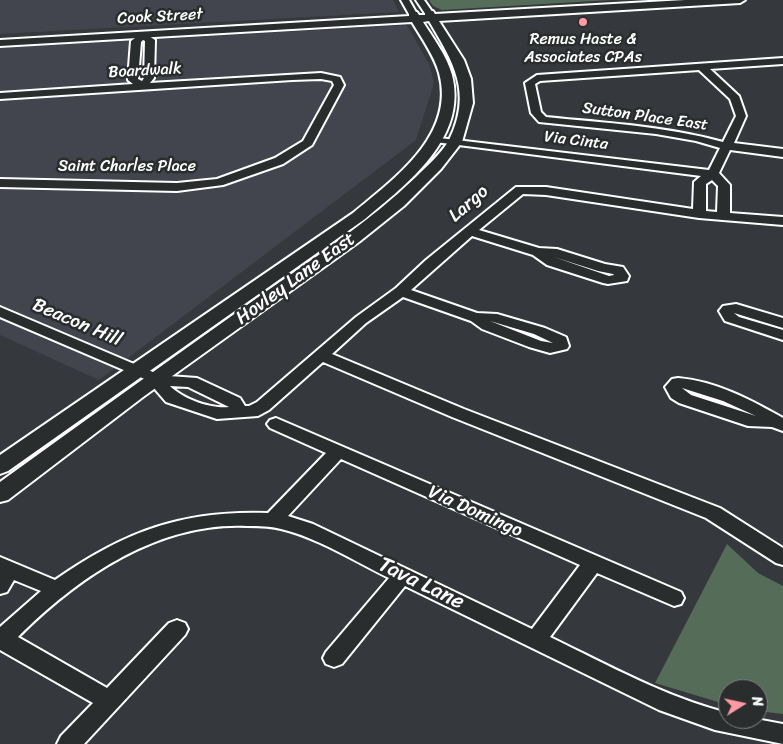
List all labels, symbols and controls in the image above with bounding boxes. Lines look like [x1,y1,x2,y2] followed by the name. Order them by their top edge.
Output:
[117,5,203,29] street label: Cook Street
[577,16,589,28] marker: Remus Haste & Associates CPAs
[524,30,642,68] place label: Remus Haste & Associates CPAs
[108,59,182,83] street label: Boardwalk
[581,99,709,135] street label: Sutton Place East
[543,128,609,154] street label: Via Cinta
[58,157,196,177] street label: Saint Charles Place
[444,181,494,227] street label: Largo
[232,228,360,330] street label: Hovley Lane East
[29,294,125,352] street label: Beacon Hill
[424,481,526,543] street label: Via Domingo
[374,552,468,616] street label: Tava Lane
[718,679,768,729] north arrow
[744,695,770,708] text: N

